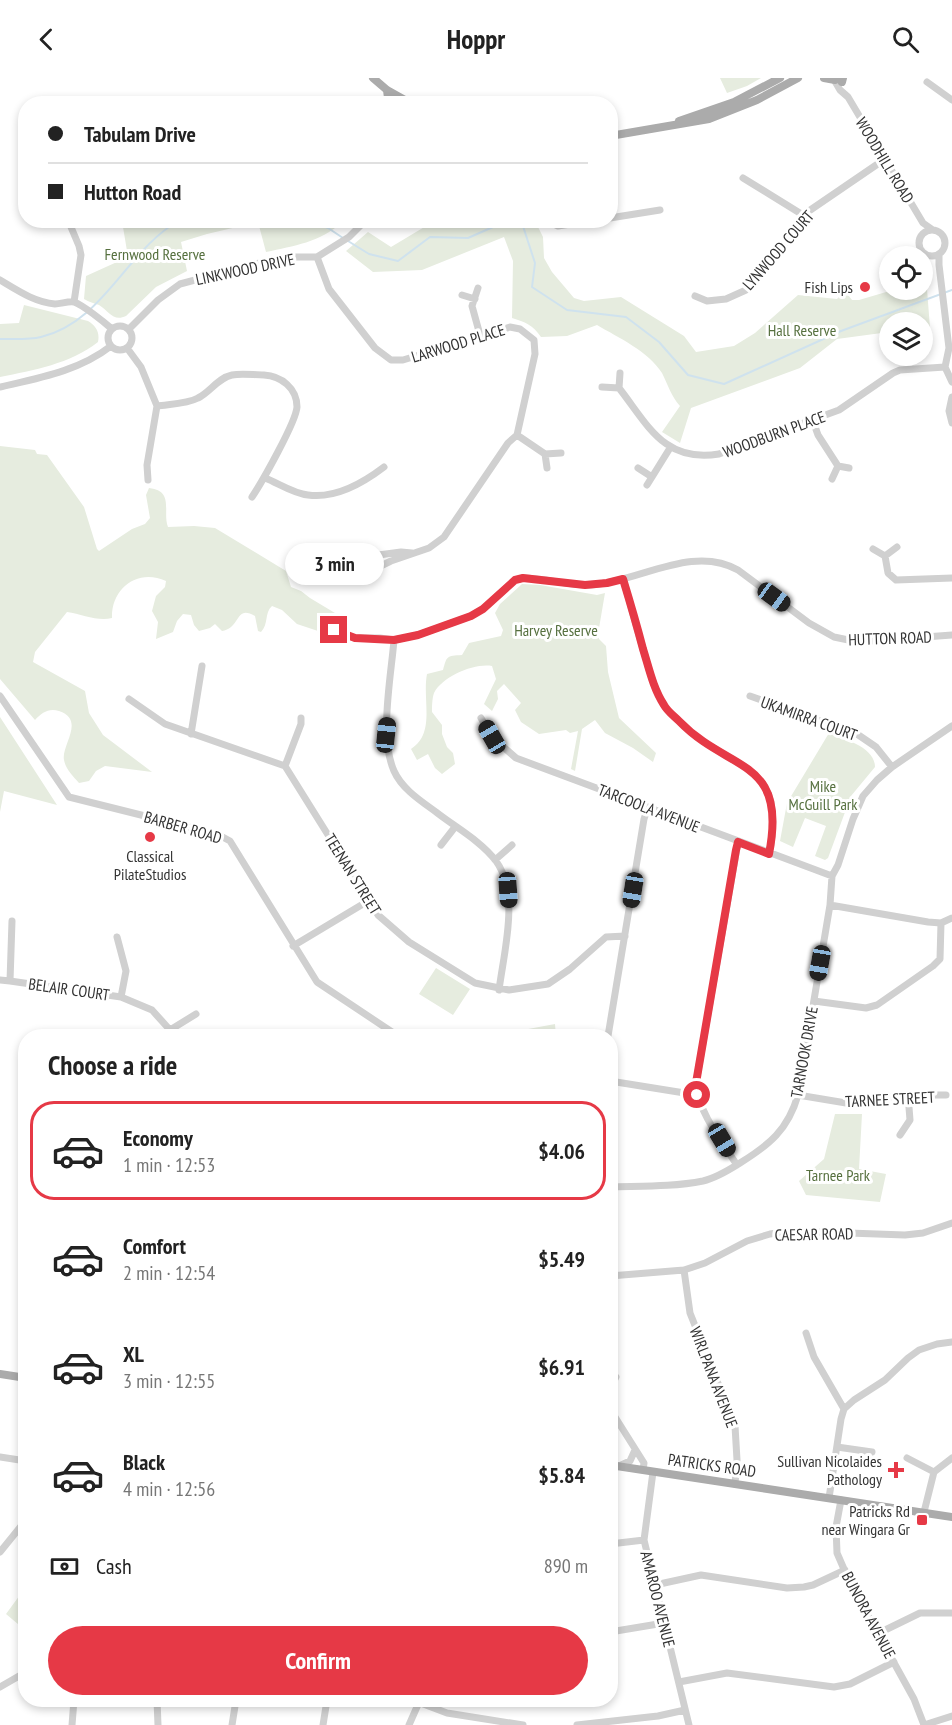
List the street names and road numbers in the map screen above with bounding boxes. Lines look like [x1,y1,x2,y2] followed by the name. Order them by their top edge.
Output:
[852,113,918,207] street label: WOODHILL ROAD
[738,206,818,294] street label: LYNWOOD COURT
[194,249,296,289] street label: LINKWOOD DRIVE
[409,319,507,367] street label: LARWOOD PLACE
[720,406,828,462] street label: WOODBURN PLACE
[848,627,932,649] street label: HUTTON ROAD
[758,691,860,745] street label: UKAMIRRA COURT
[595,779,703,837] street label: TARCOOLA AVENUE
[142,806,224,848] street label: BARBER ROAD
[320,830,386,918] street label: TEENAN STREET
[27,973,111,1005] street label: BELAIR COURT
[786,1005,822,1099] street label: TARNOOK DRIVE
[845,1087,935,1111] street label: TARNEE STREET
[775,1223,853,1245] street label: CAESAR ROAD
[686,1324,742,1430] street label: WIRLPANA AVENUE
[667,1449,757,1481] street label: PATRICKS ROAD
[636,1549,680,1649] street label: AMAROO AVENUE
[838,1568,900,1662] street label: BUNORA AVENUE

